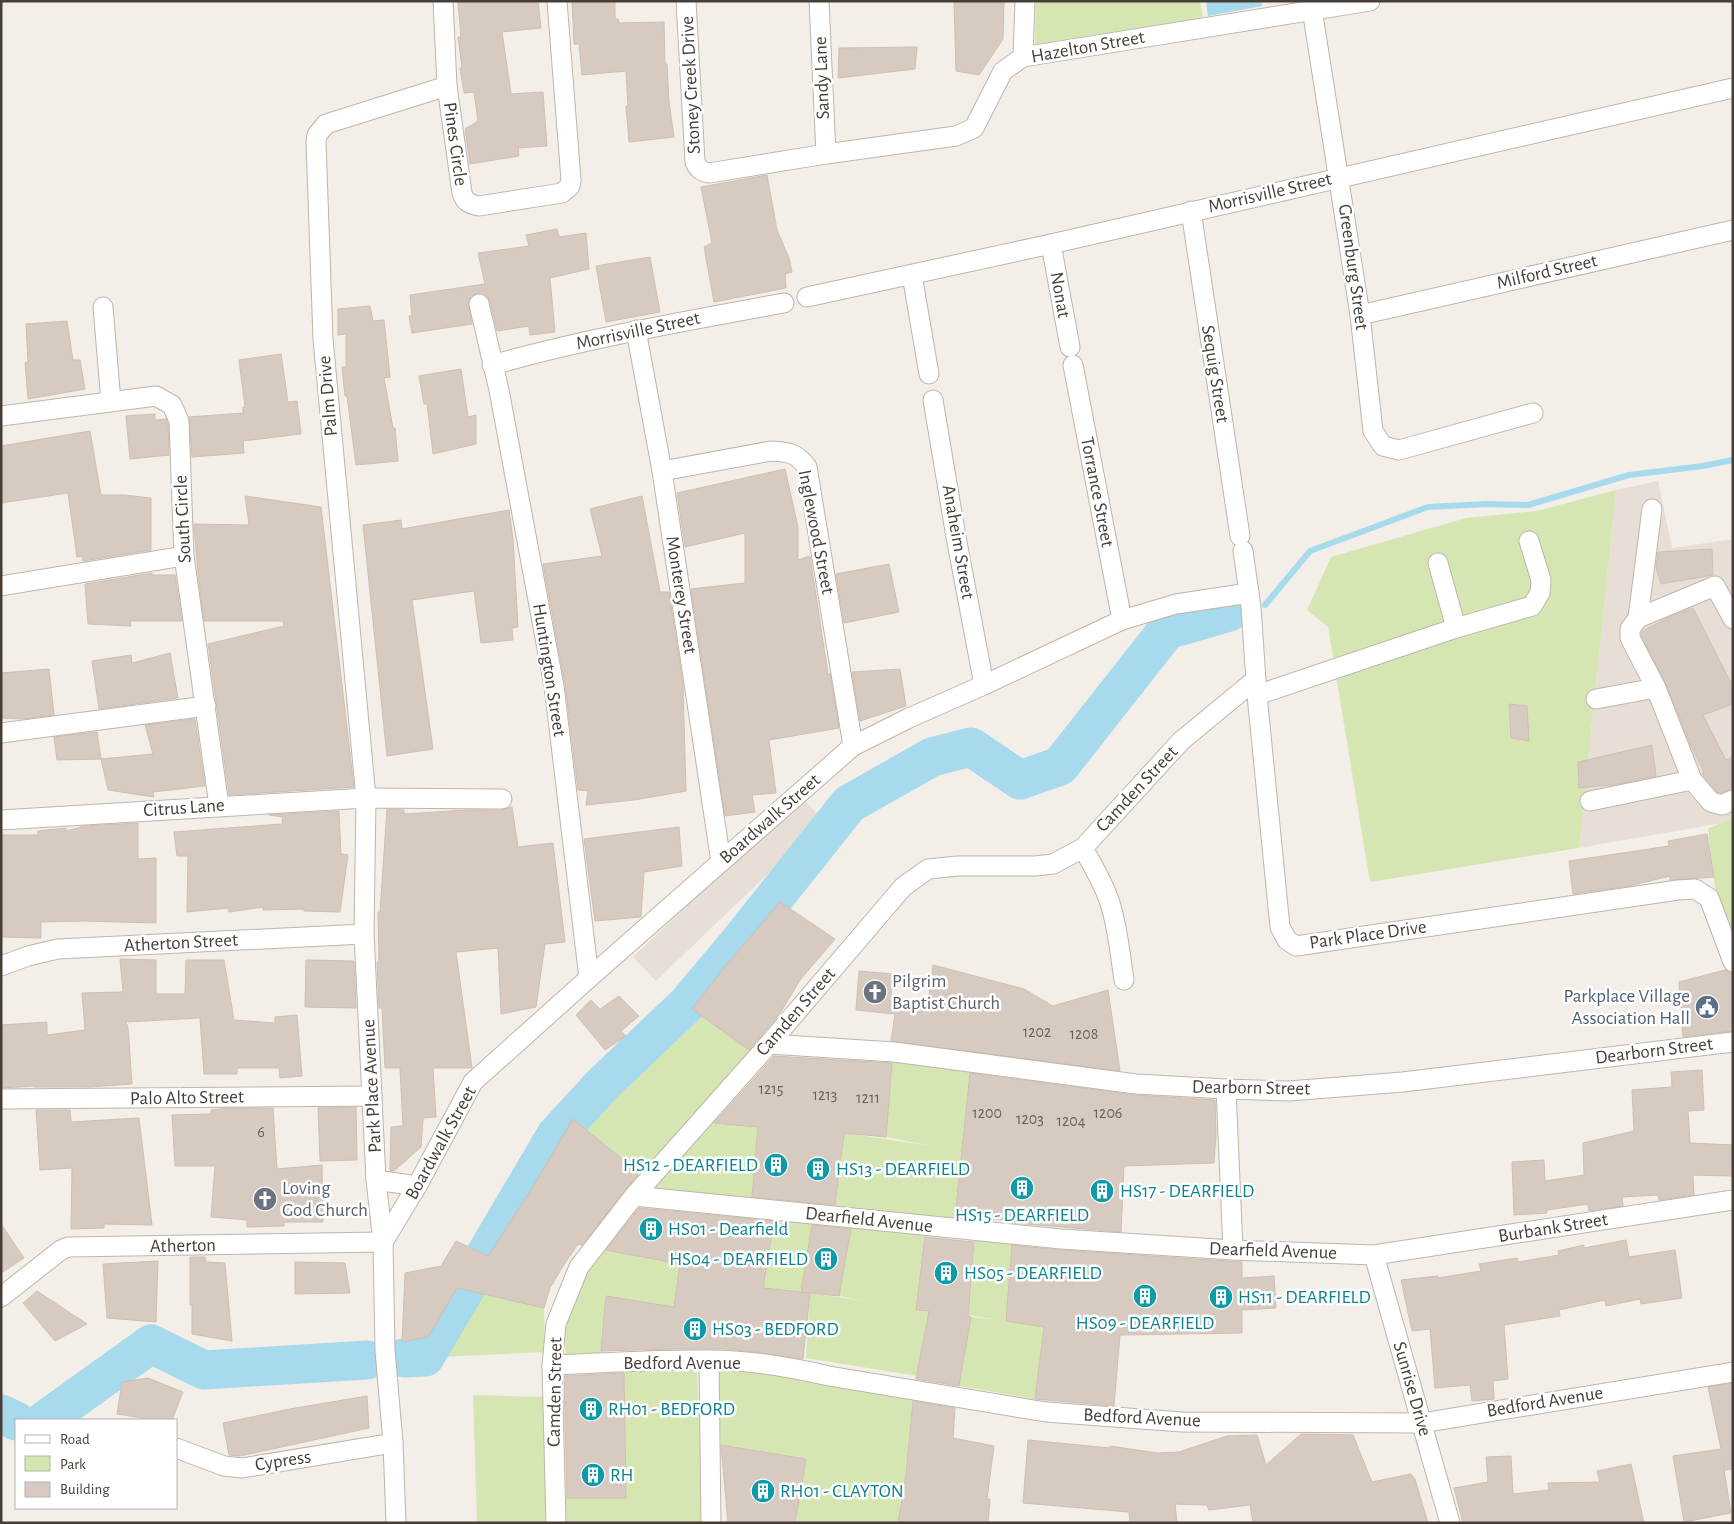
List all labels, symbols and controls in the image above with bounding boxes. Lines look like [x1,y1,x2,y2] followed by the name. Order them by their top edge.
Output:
[678,16,704,154] street label: Stoney Creek Drive
[1030,28,1146,66] street label: Hazelton Street
[811,36,833,120] street label: Sandy Lane
[440,101,470,187] street label: Pines Circle
[1206,170,1334,216] street label: Morrisville Street
[1335,203,1371,331] street label: Greenburg Street
[1495,251,1599,293] street label: Milford Street
[1047,271,1073,319] street label: Nonat
[574,309,702,353] street label: Morrisville Street
[1198,324,1232,424] street label: Sequig Street
[315,355,341,437] street label: Palm Drive
[1077,435,1117,549] street label: Torrance Street
[795,468,837,596] street label: Inglewood Street
[171,475,195,563] street label: South Circle
[939,483,977,601] street label: Anaheim Street
[662,535,700,655] street label: Monterey Street
[529,602,569,738] street label: Huntington Street
[1093,742,1181,836] street label: Camden Street
[716,770,824,868] street label: Boardwalk Street
[143,796,225,820] street label: Citrus Lane
[1308,917,1428,953] street label: Park Place Drive
[124,931,238,955] street label: Atherton Street
[753,964,839,1060] street label: Camden Street
[892,972,1000,1013] place label: Pilgrim Baptist Church
[862,979,888,1005] church icon: Pilgrim Baptist Church
[1563,987,1690,1028] place label: Parkplace Village Association Hall
[1694,994,1720,1020] public building icon: Parkplace Village Association Hall
[359,1019,385,1153] street label: Park Place Avenue
[1023,1024,1051,1040] house number: 1202
[1070,1026,1098,1042] house number: 1208
[1594,1034,1714,1068] street label: Dearborn Street
[1192,1077,1310,1099] street label: Dearborn Street
[759,1081,783,1097] house number: 1215
[402,1083,480,1203] street label: Boardwalk Street
[813,1087,837,1103] house number: 1213
[130,1088,244,1108] street label: Palo Alto Street
[856,1090,880,1106] house number: 1211
[972,1105,1002,1121] house number: 1200
[1094,1105,1122,1121] house number: 1206
[1016,1111,1044,1127] house number: 1203
[1057,1113,1086,1129] house number: 1204
[257,1124,265,1140] house number: 6
[763,1152,789,1178] building icon: HS12 - DEARFIELD
[623,1156,758,1175] place label: HS12 - DEARFIELD
[805,1156,831,1182] building icon: HS13 - DEARFIELD
[836,1160,970,1179] place label: HS13 - DEARFIELD
[1009,1175,1035,1201] building icon: HS15 - DEARFIELD
[1089,1178,1115,1204] building icon: HS17 - DEARFIELD
[282,1179,368,1220] place label: Loving God Church
[1120,1182,1254,1201] place label: HS17 - DEARFIELD
[252,1186,278,1212] church icon: Loving God Church
[804,1204,934,1236] street label: Dearfield Avenue
[955,1206,1089,1225] place label: HS15 - DEARFIELD
[1497,1210,1609,1246] street label: Burbank Street
[638,1216,664,1242] building icon: HS01 - Dearfield
[668,1220,788,1239] place label: HS01 - Dearfield
[150,1236,216,1256] street label: Atherton
[1209,1239,1337,1263] street label: Dearfield Avenue
[813,1246,839,1272] building icon: HS04 - DEARFIELD
[669,1250,808,1269] place label: HS04 - DEARFIELD
[933,1260,959,1286] building icon: HS05 - DEARFIELD
[964,1264,1102,1283] place label: HS05 - DEARFIELD
[1132,1283,1158,1309] building icon: HS09 - DEARFIELD
[1208,1284,1234,1310] building icon: HS11 - DEARFIELD
[1238,1288,1371,1307] place label: HS11 - DEARFIELD
[1076,1314,1214,1333] place label: HS09 - DEARFIELD
[682,1316,708,1342] building icon: HS03 - BEDFORD
[712,1320,839,1339] place label: HS03 - BEDFORD
[545,1337,565,1447] street label: Camden Street
[1389,1340,1435,1438] street label: Sunrise Drive
[623,1354,741,1373] street label: Bedford Avenue
[1485,1383,1605,1421] street label: Bedford Avenue
[578,1396,604,1422] building icon: RH01 - BEDFORD
[608,1400,735,1419] place label: RH01 - BEDFORD
[1083,1405,1201,1431] street label: Bedford Avenue
[15,1419,178,1509] legend
[60,1432,90,1447] text: Road
[254,1447,312,1475] street label: Cypress
[60,1457,86,1472] text: Park
[580,1462,606,1488] building icon: RH
[610,1466,634,1485] place label: RH
[750,1478,776,1504] building icon: RH01 - CLAYTON
[60,1482,110,1497] text: Building
[780,1482,904,1501] place label: RH01 - CLAYTON

